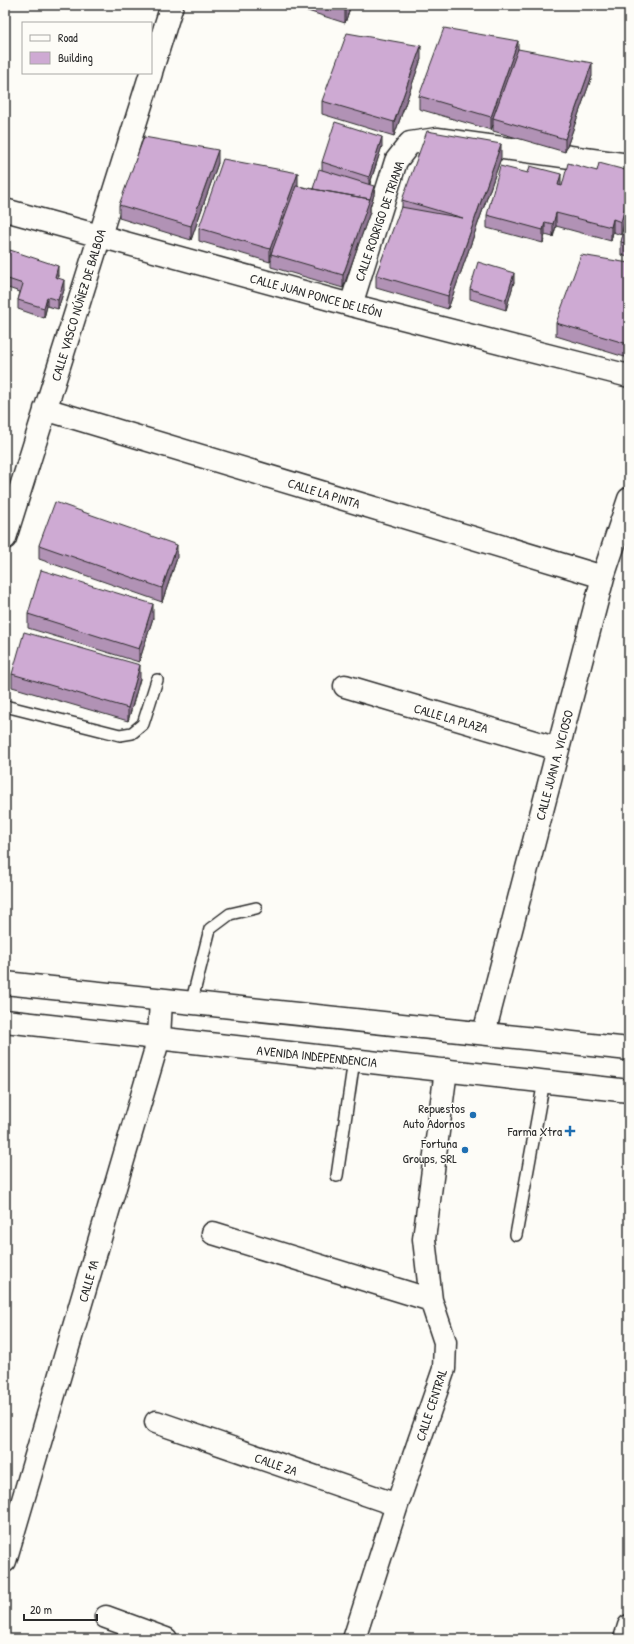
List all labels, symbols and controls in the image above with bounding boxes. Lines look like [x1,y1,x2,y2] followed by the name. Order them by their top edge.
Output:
[22,22,152,74] legend
[58,29,78,46] text: Road
[58,49,93,66] text: Building
[350,158,408,284] street label: CALLE RODRIGO DE TRIANA
[46,226,110,383] street label: CALLE VASCO NÚÑEZ DE BALBOA
[248,269,384,321] street label: CALLE JUAN PONCE DE LEÓN
[286,473,363,513] street label: CALLE LA PINTA
[412,699,491,737] street label: CALLE LA PLAZA
[531,708,577,822] street label: CALLE JUAN A. VICIOSO
[256,1041,379,1071] street label: AVENIDA INDEPENDENCIA
[403,1099,465,1132] place label: Repuestos Auto Adornos
[468,1110,478,1120] marker: Repuestos Auto Adornos
[507,1122,562,1140] place label: Farma Xtra
[565,1126,575,1136] marker: Farma Xtra
[402,1134,457,1167] place label: Fortuna Groups, SRL
[460,1145,470,1155] marker: Fortuna Groups, SRL
[73,1257,103,1304] street label: CALLE 1A
[411,1366,451,1443] street label: CALLE CENTRAL
[252,1448,300,1480] street label: CALLE 2A
[24,1596,97,1622] scale bar
[30,1601,52,1618] text: 20 m

